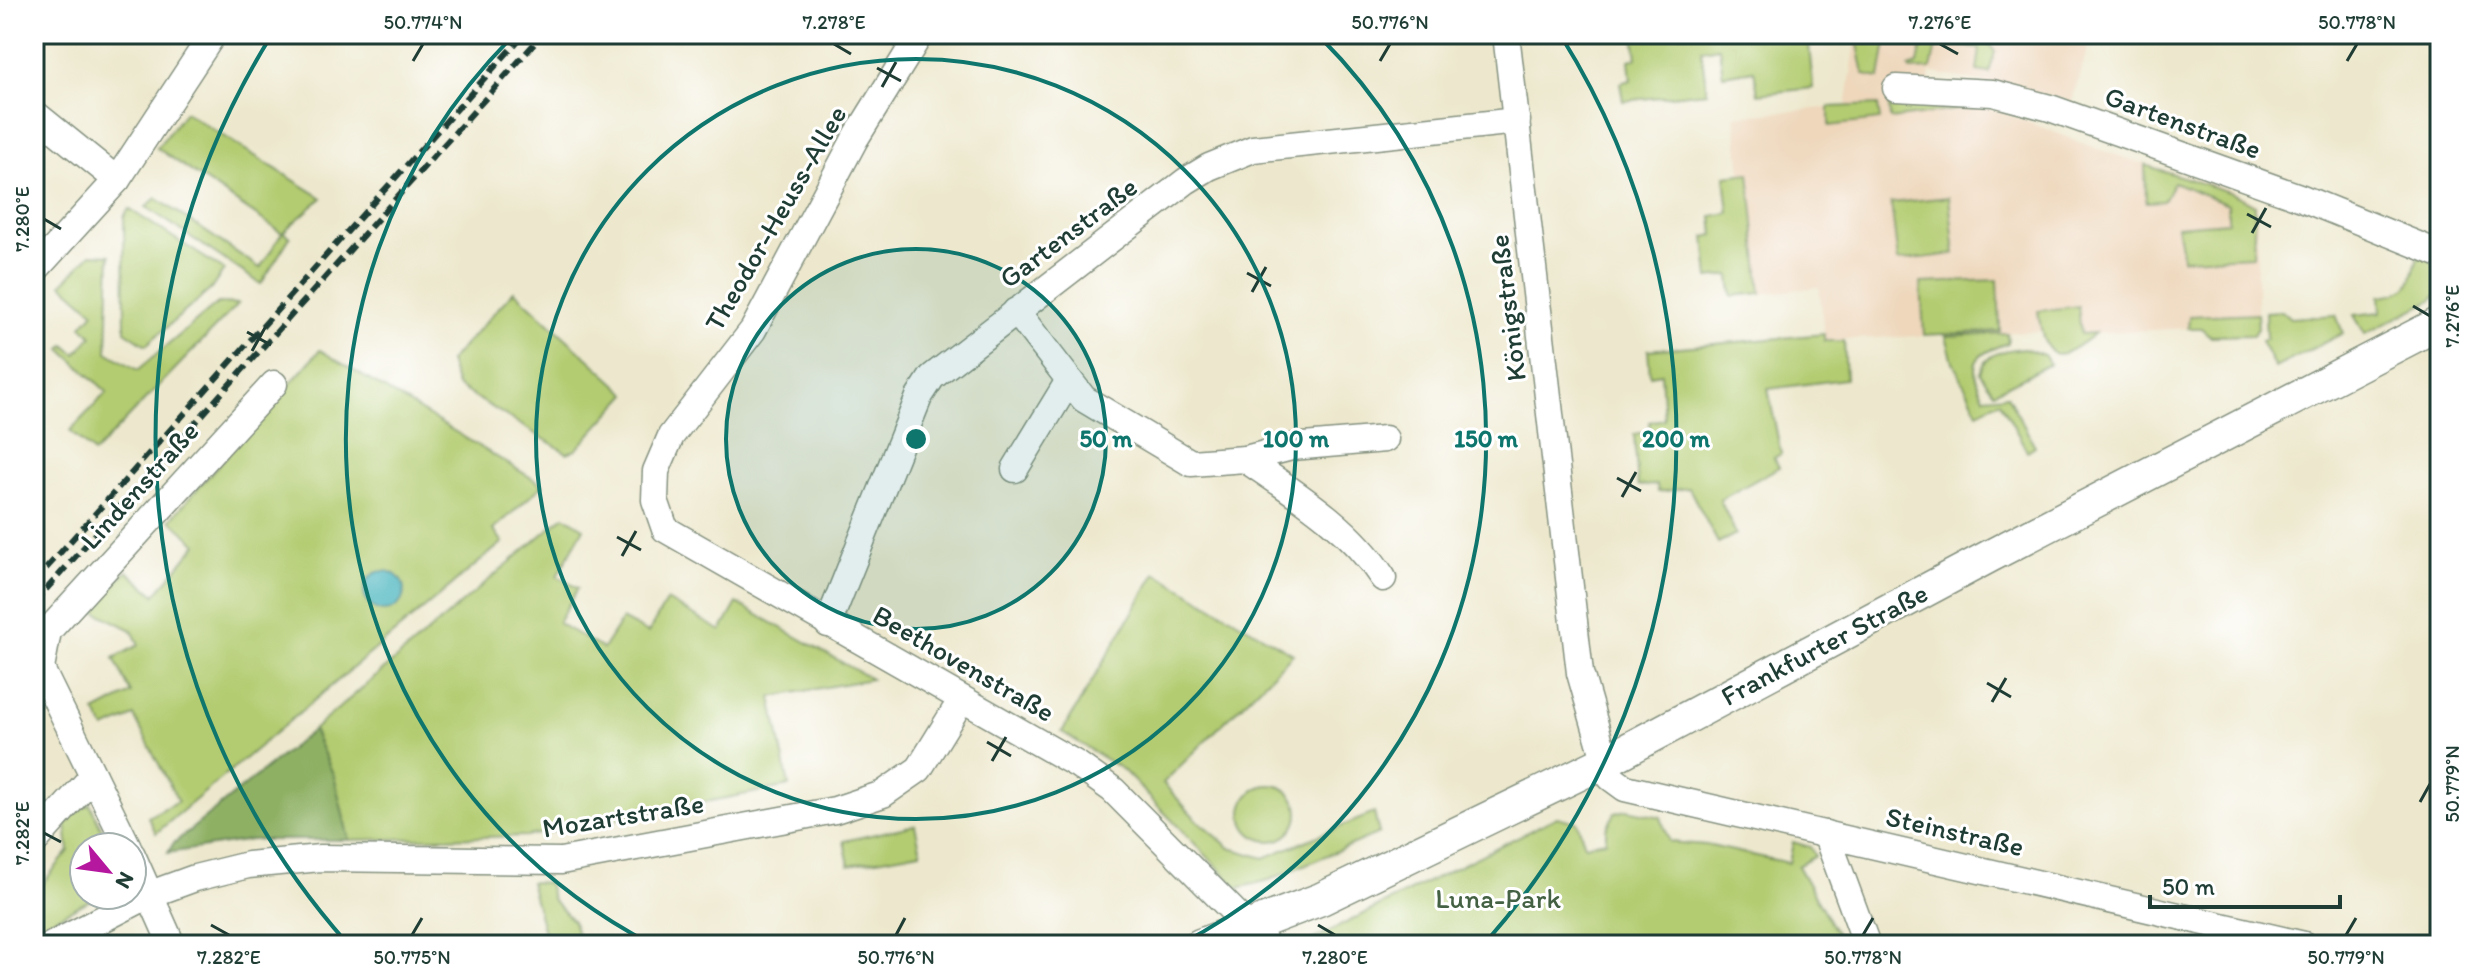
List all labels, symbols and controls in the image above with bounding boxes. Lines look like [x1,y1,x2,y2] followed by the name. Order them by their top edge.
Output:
[384,10,463,34] text: 50.774°N
[802,10,866,34] text: 7.278°E
[1351,10,1429,34] text: 50.776°N
[1909,10,1971,34] text: 7.276°E
[2318,10,2396,34] text: 50.778°N
[2100,78,2266,166] street label: Gartenstraße
[697,99,853,337] street label: Theodor-Heuss-Allee
[992,169,1144,295] street label: Gartenstraße
[10,186,34,252] text: 7.280°E
[1481,233,1533,383] street label: Königstraße
[2440,285,2464,347] text: 7.276°E
[73,414,205,556] street label: Lindenstraße
[1080,424,1133,453] text: 50 m
[1263,424,1330,453] text: 100 m
[1454,424,1519,453] text: 150 m
[1642,424,1711,453] text: 200 m
[902,425,930,453] centre of rings
[1715,575,1933,713] street label: Frankfurter Straße
[867,597,1061,729] street label: Beethovenstraße
[2440,745,2464,823] text: 50.779°N
[540,785,706,845] street label: Mozartstraße
[1883,799,2027,863] street label: Steinstraße
[10,801,34,865] text: 7.282°E
[68,831,148,911] north arrow
[2150,859,2340,909] scale bar
[110,867,140,893] text: N
[2162,872,2215,901] text: 50 m
[1435,881,1561,915] park label: Luna-Park
[197,945,261,969] text: 7.282°E
[373,945,451,969] text: 50.775°N
[857,945,935,969] text: 50.776°N
[1302,945,1368,969] text: 7.280°E
[1824,945,1902,969] text: 50.778°N
[2307,945,2385,969] text: 50.779°N

